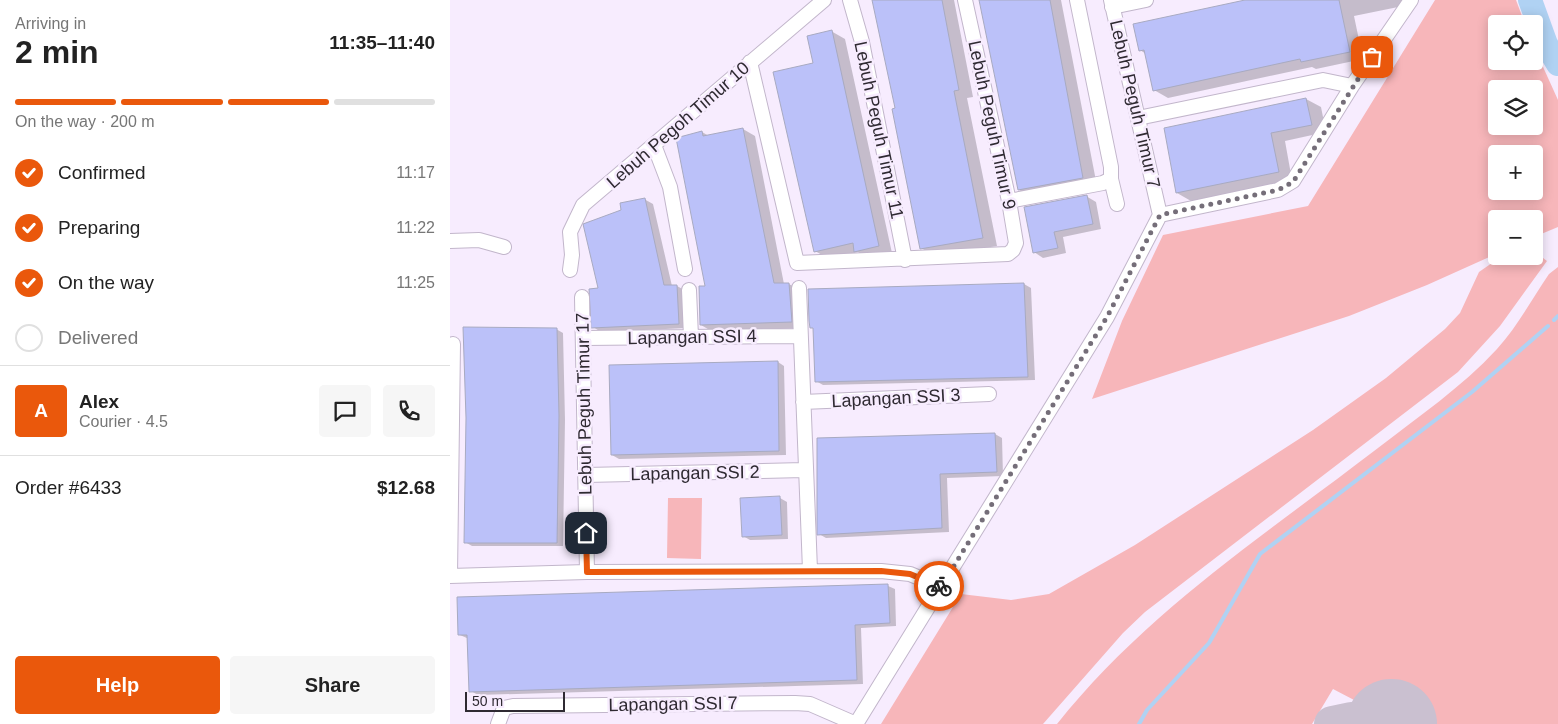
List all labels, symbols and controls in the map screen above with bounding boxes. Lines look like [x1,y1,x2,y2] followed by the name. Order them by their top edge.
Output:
[15,15,86,32] text: Arriving in
[1488,15,1543,265] map controls
[1488,15,1543,70] button: locate
[1106,18,1164,190] street label: Lebuh Peguh Timur 7
[329,32,435,53] text: 11:35–11:40
[15,34,99,70] text: 2 min
[1351,36,1393,78] pin
[850,39,908,221] street label: Lebuh Peguh Timur 11
[964,39,1020,211] street label: Lebuh Peguh Timur 9
[1358,43,1386,71] icon: bag
[603,58,753,192] street label: Lebuh Pegoh Timur 10
[1488,80,1543,135] button: layers
[15,113,155,130] text: On the way · 200 m
[1488,145,1543,200] button: +
[15,159,43,187] icon: check
[58,162,146,183] text: Confirmed
[396,164,435,181] text: 11:17
[1488,210,1543,265] button: −
[15,214,43,242] icon: check
[58,217,140,238] text: Preparing
[396,219,435,236] text: 11:22
[15,269,43,297] icon: check
[58,272,154,293] text: On the way
[396,274,435,291] text: 11:25
[572,313,596,495] street label: Lebuh Peguh Timur 17
[627,326,757,348] street label: Lapangan SSI 4
[58,327,138,348] text: Delivered
[319,385,371,437] button: chat
[383,385,435,437] button: phone
[831,385,961,411] street label: Lapangan SSI 3
[79,391,119,412] text: Alex
[34,400,48,421] text: A
[79,413,168,430] text: Courier · 4.5
[630,462,760,484] street label: Lapangan SSI 2
[15,477,122,498] text: Order #6433
[377,477,435,498] text: $12.68
[565,512,607,554] pin
[572,519,600,547] icon: home
[914,561,964,611] courier
[925,572,953,600] icon: bike
[15,656,220,714] button: Help
[230,656,435,714] button: Share
[465,689,565,712] scale bar
[472,693,503,709] text: 50 m
[608,693,738,715] street label: Lapangan SSI 7

